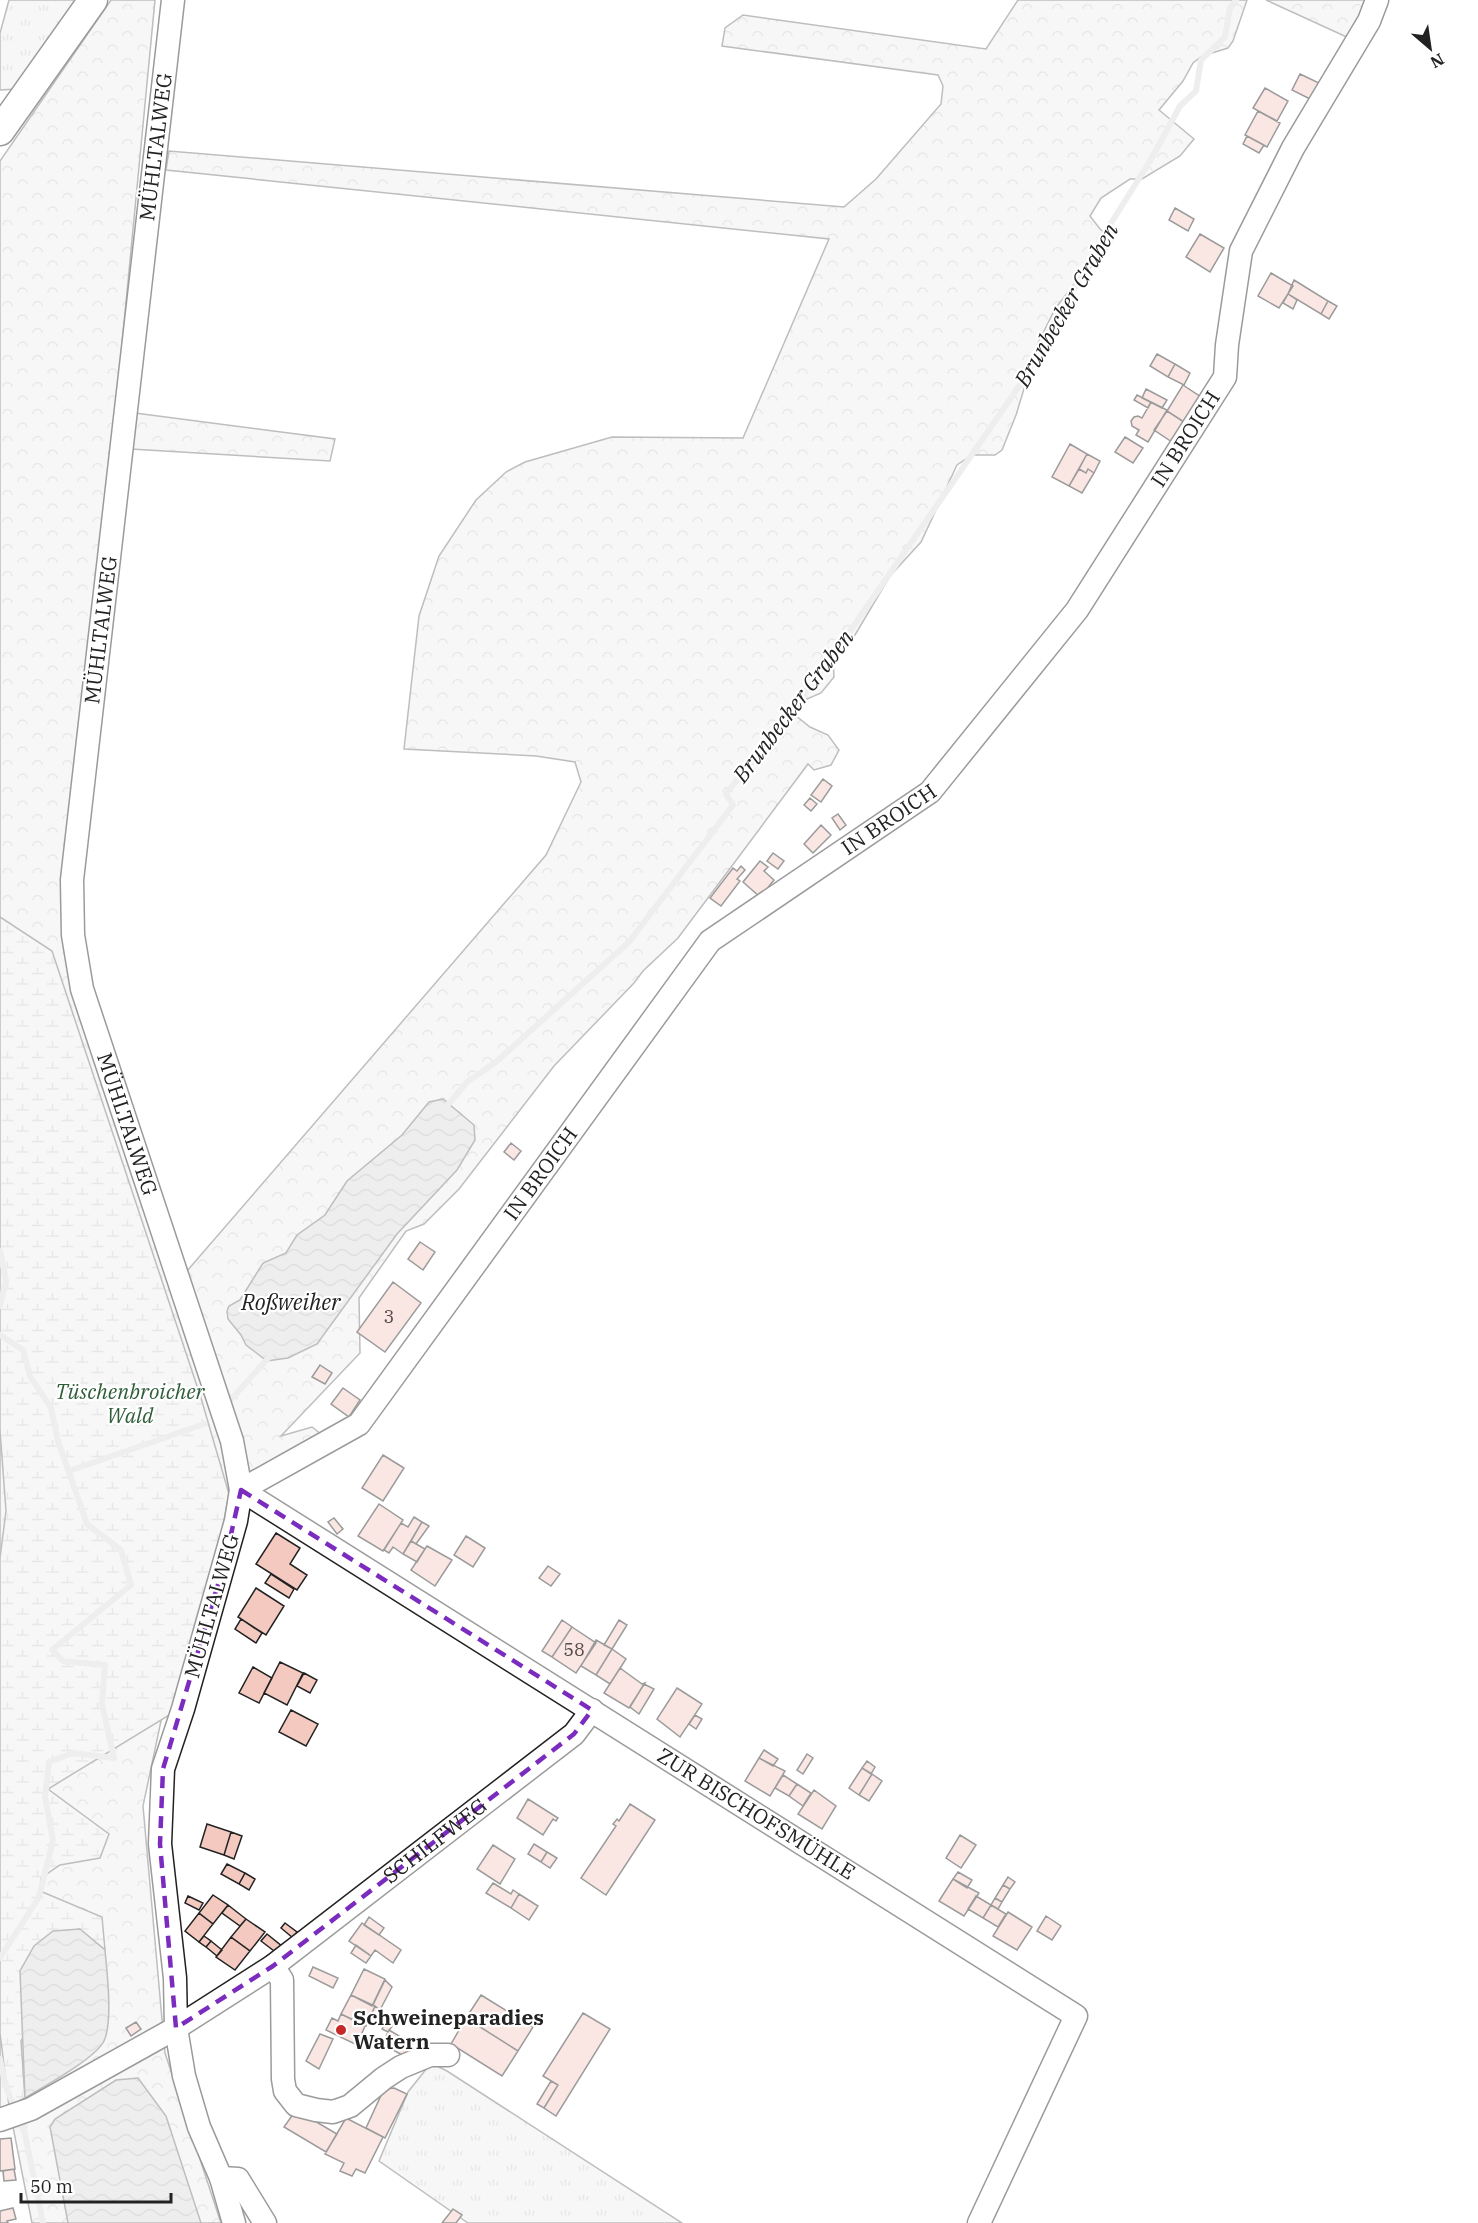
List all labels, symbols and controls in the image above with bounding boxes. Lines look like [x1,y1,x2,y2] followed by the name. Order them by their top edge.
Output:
[1400,18,1460,78] north arrow
[1427,49,1448,73] text: N
[132,71,178,222] street label: MÜHLTALWEG
[1006,217,1124,393] water label: Brunbecker Graben
[1144,385,1226,492] street label: IN BROICH
[77,554,123,705] street label: MÜHLTALWEG
[725,623,860,789] water label: Brunbecker Graben
[836,777,941,861] street label: IN BROICH
[91,1049,165,1199] street label: MÜHLTALWEG
[497,1121,583,1225] street label: IN BROICH
[240,1287,342,1316] water label: Roßweiher
[384,1305,394,1328] house number: 3
[55,1377,206,1429] park label: Tüschenbroicher Wald
[177,1530,245,1681] street label: MÜHLTALWEG
[563,1638,585,1661] house number: 58
[652,1741,861,1886] street label: ZUR BISCHOFSMÜHLE
[377,1791,492,1889] street label: SCHILFWEG
[353,2003,544,2055] place label: Schweineparadies Watern
[334,2023,348,2037] marker: Schweineparadies Watern
[21,2166,171,2204] scale bar
[30,2175,73,2198] text: 50 m

